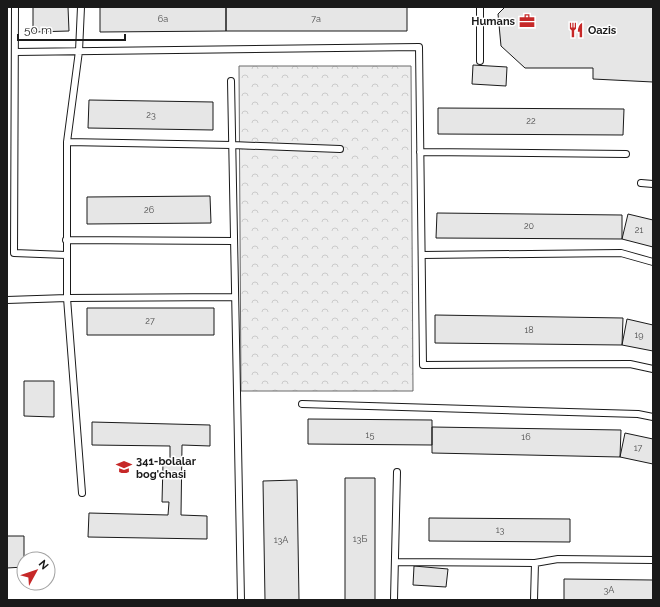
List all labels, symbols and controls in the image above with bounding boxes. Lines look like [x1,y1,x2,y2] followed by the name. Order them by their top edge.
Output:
[518,12,536,30] office icon: Humans
[158,14,168,24] house number: 6а
[311,14,321,24] house number: 7а
[471,15,516,28] place label: Humans
[18,16,125,42] scale bar
[567,21,585,39] restaurant icon: Oazis
[24,23,52,37] text: 50 m
[588,24,617,37] place label: Oazis
[146,110,156,120] house number: 23
[526,116,536,126] house number: 22
[144,205,155,215] house number: 26
[524,221,535,231] house number: 20
[635,225,643,235] house number: 21
[145,316,155,326] house number: 27
[524,325,534,335] house number: 18
[634,330,644,340] house number: 19
[366,430,374,440] house number: 15
[521,432,531,442] house number: 16
[634,443,642,453] house number: 17
[136,455,197,481] place label: 341-bolalar bog'chasi
[115,458,133,476] school or university icon: 341-bolalar bog'chasi
[496,525,505,535] house number: 13
[353,534,367,544] house number: 13Б
[274,535,288,545] house number: 13А
[16,551,56,591] north arrow
[36,557,51,572] text: N
[604,585,614,595] house number: 3А

